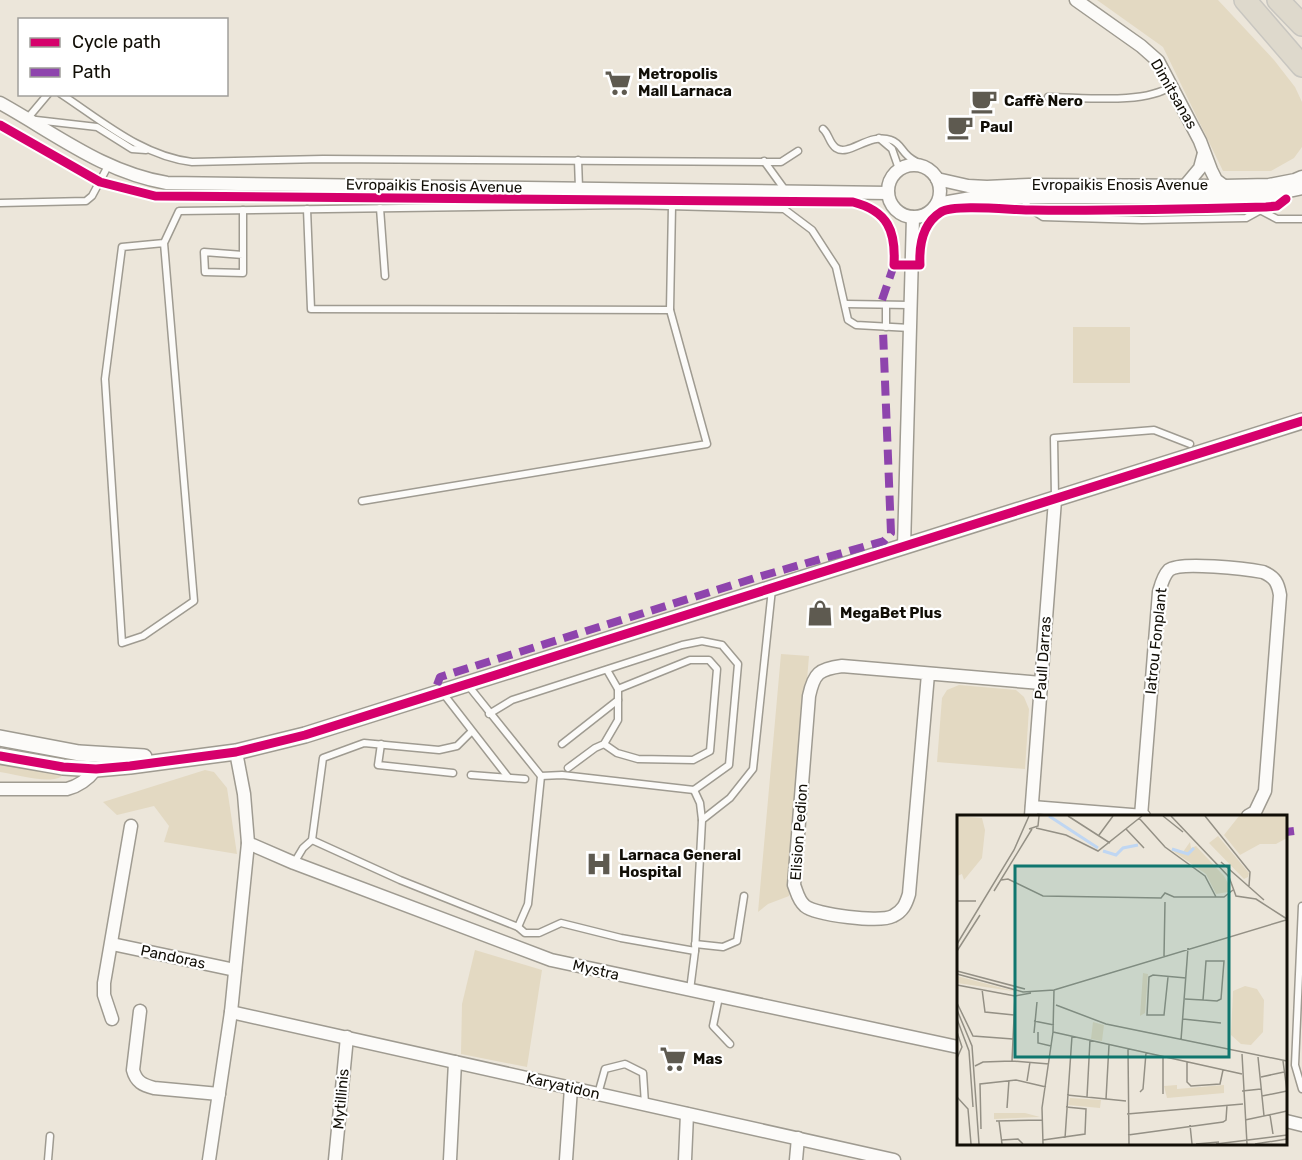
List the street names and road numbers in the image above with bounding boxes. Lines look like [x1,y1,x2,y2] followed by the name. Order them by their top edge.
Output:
[1147,56,1201,132] street label: Dimitsanas
[346,175,522,197] street label: Evropaikis Enosis Avenue
[1032,176,1208,194] street label: Evropaikis Enosis Avenue
[1141,587,1171,695] street label: Iatrou Fonplant
[1031,615,1055,700] street label: Paull Darras
[787,783,811,881] street label: Elision Pedion
[139,941,207,973] street label: Pandoras
[571,956,621,984] street label: Mystra
[329,1067,353,1130] street label: Mytillinis
[524,1069,602,1103] street label: Karyatidon

